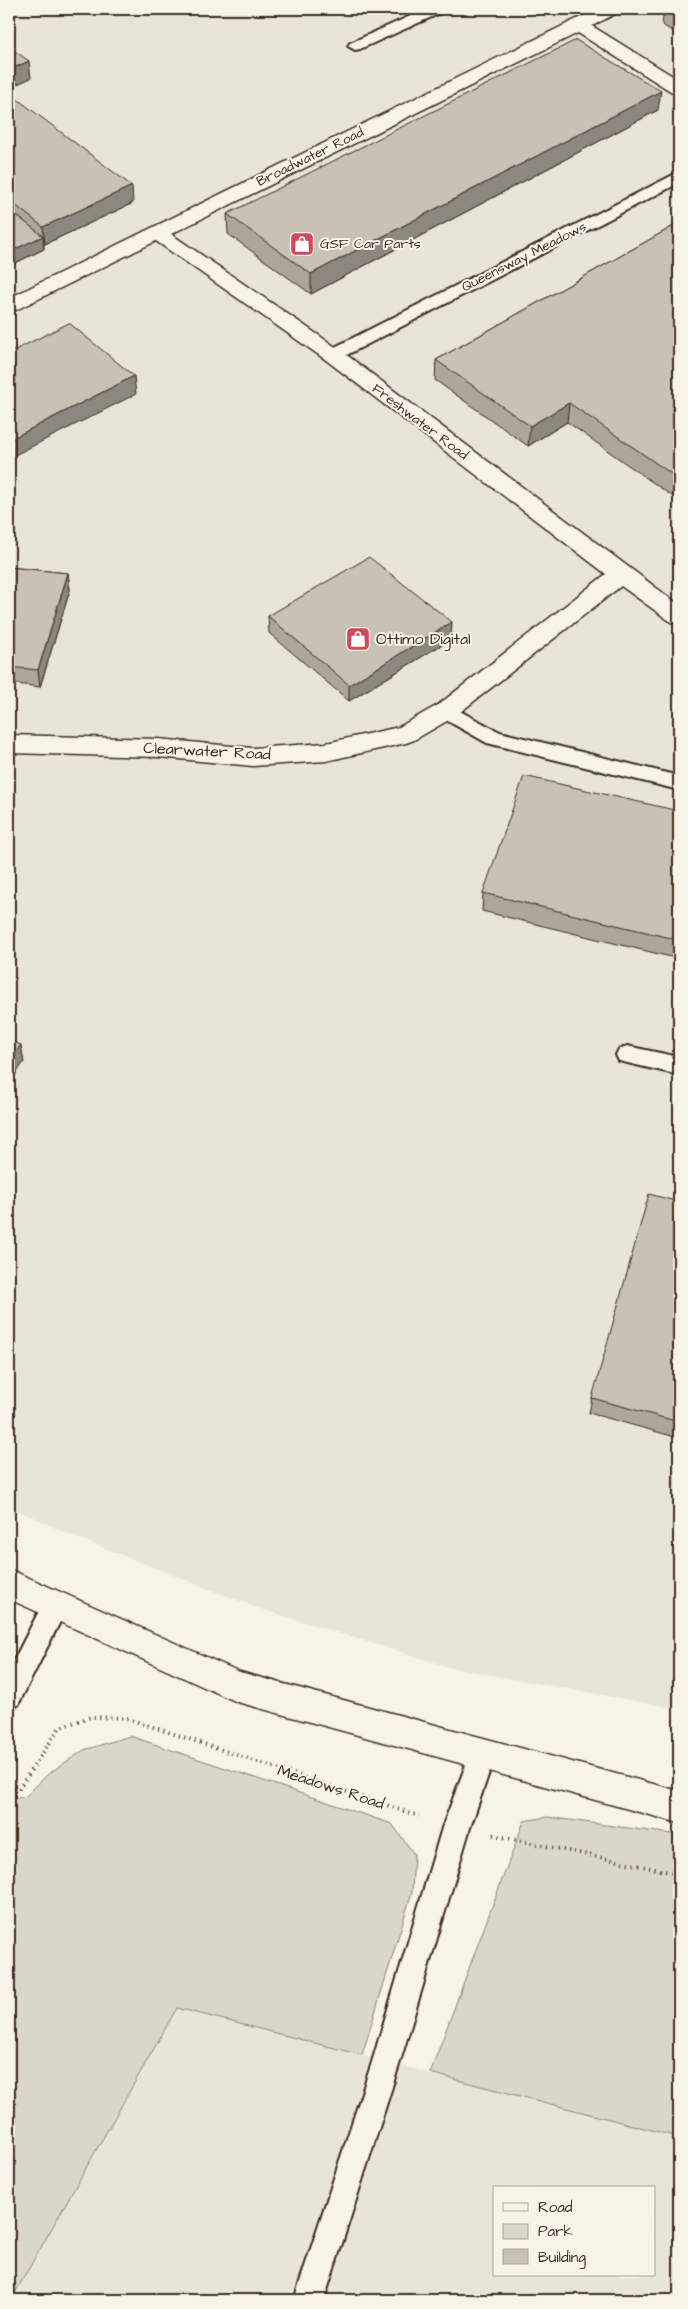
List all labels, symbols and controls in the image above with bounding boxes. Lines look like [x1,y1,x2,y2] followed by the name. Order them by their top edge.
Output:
[253,122,367,192] street label: Broadwater Road
[458,217,590,297] street label: Queensway Meadows
[289,231,315,257] shop icon: GSF Car Parts
[320,234,421,254] place label: GSF Car Parts
[368,379,472,465] street label: Freshwater Road
[345,626,371,652] shop icon: Ottimo Digital
[376,628,471,651] place label: Ottimo Digital
[143,737,271,765] street label: Clearwater Road
[275,1759,387,1815] street label: Meadows Road
[493,2186,656,2276] legend
[538,2197,573,2218] text: Road
[538,2221,573,2242] text: Park
[538,2247,586,2269] text: Building

